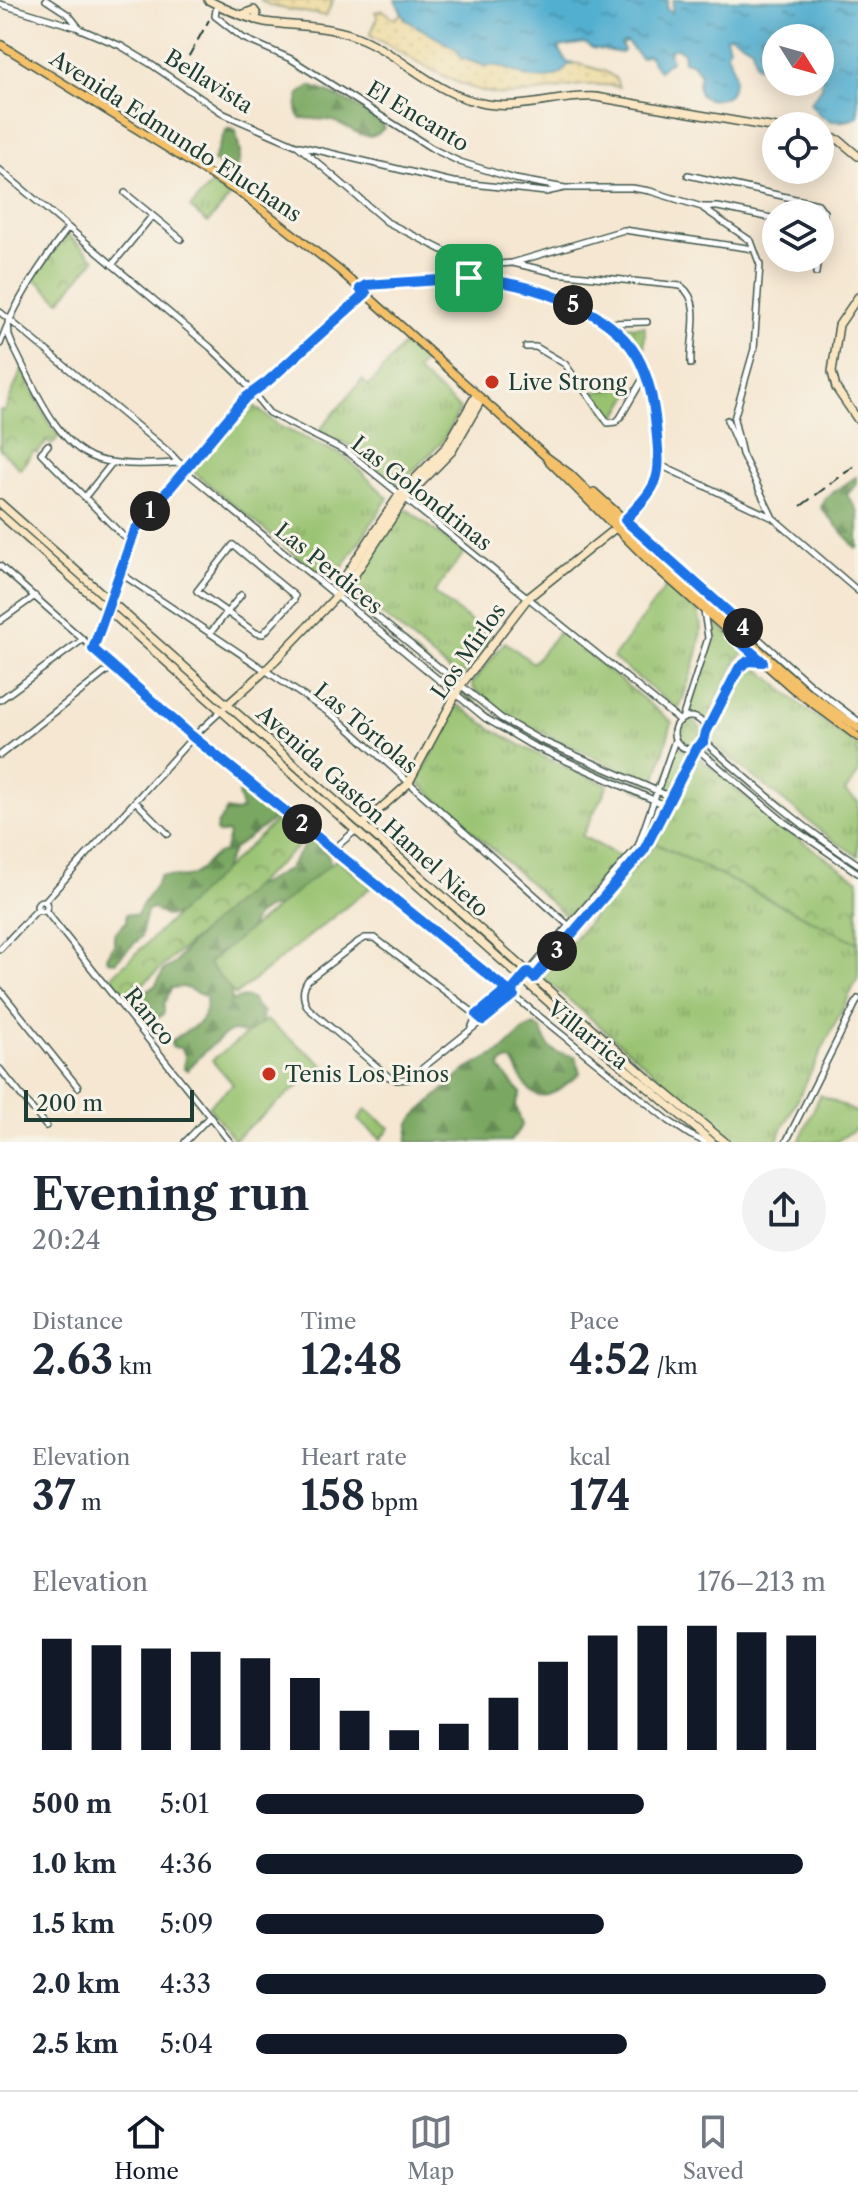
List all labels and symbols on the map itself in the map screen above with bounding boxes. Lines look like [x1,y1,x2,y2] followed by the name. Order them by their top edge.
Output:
[762,24,834,96] north arrow
[44,44,306,228] street label: Avenida Edmundo Eluchans
[160,44,258,119] street label: Bellavista
[362,75,474,158] street label: El Encanto
[435,244,503,312] pin
[553,285,593,325] pin: 5
[508,369,628,396] place label: Live Strong
[483,373,501,391] marker: Live Strong
[346,430,497,557] street label: Las Golondrinas
[130,491,170,531] pin: 1
[270,517,388,620] street label: Las Perdices
[425,598,511,705] street label: Los Mirlos
[723,608,763,648] pin: 4
[308,677,423,780] street label: Las Tórtolas
[250,699,494,923] street label: Avenida Gastón Hamel Nieto
[282,804,322,844] pin: 2
[537,931,577,971] pin: 3
[118,982,181,1051] street label: Ranco
[541,995,634,1076] street label: Villarrica
[285,1061,449,1088] place label: Tenis Los Pinos
[260,1065,278,1083] marker: Tenis Los Pinos
[24,1086,194,1122] scale bar

